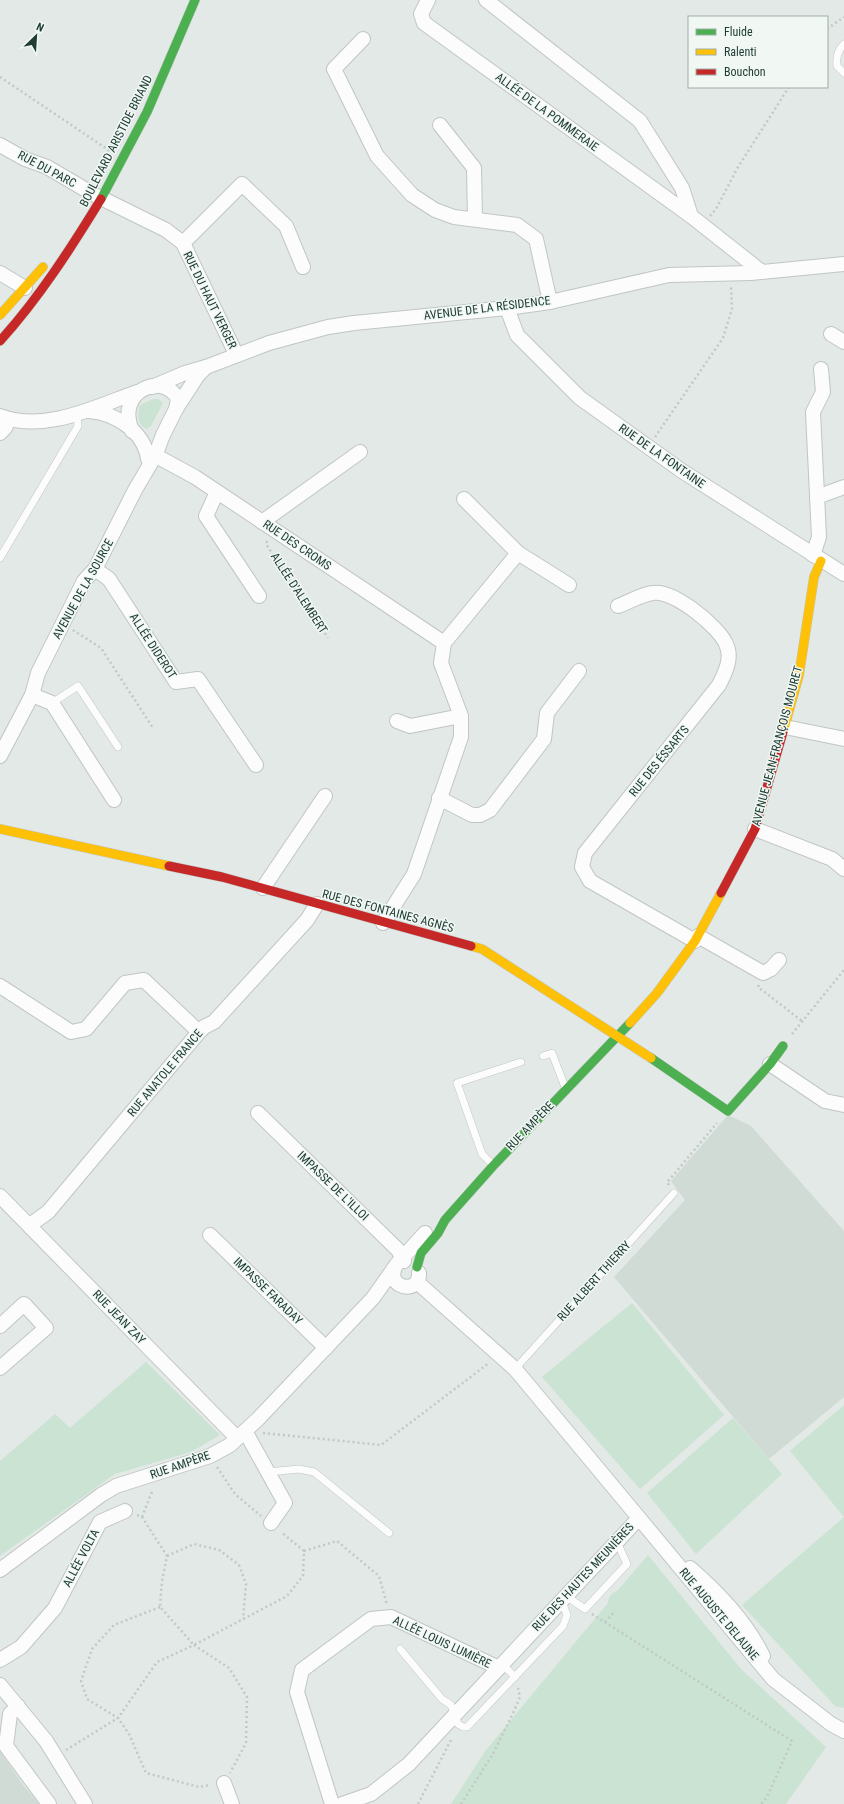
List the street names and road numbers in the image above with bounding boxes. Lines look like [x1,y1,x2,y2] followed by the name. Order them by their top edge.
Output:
[493,69,602,154] street label: ALLÉE DE LA POMMERAIE
[77,73,155,209] street label: BOULEVARD ARISTIDE BRIAND
[15,148,79,190] street label: RUE DU PARC
[180,249,240,352] street label: RUE DU HAUT VERGER
[423,292,551,323] street label: AVENUE DE LA RÉSIDENCE
[616,421,708,491] street label: RUE DE LA FONTAINE
[260,517,334,573] street label: RUE DES CROMS
[50,536,116,642] street label: AVENUE DE LA SOURCE
[268,549,331,636] street label: ALLÉE D'ALEMBERT
[127,610,180,681] street label: ALLÉE DIDEROT
[749,664,805,828] street label: AVENUE JEAN-FRANÇOIS MOURET
[625,722,692,799] street label: RUE DES ÉSSARTS
[321,886,456,935] street label: RUE DES FONTAINES AGNÈS
[124,1027,206,1119] street label: RUE ANATOLE FRANCE
[502,1098,557,1153] street label: RUE AMPÈRE
[294,1148,372,1224] street label: IMPASSE DE L'ILLOI
[554,1238,634,1324] street label: RUE ALBERT THIERRY
[231,1255,306,1328] street label: IMPASSE FARADAY
[90,1287,149,1347] street label: RUE JEAN ZAY
[148,1447,212,1482] street label: RUE AMPÈRE
[529,1519,637,1634] street label: RUE DES HAUTES MEUNIÈRES
[59,1526,102,1589] street label: ALLÉE VOLTA
[676,1565,762,1663] street label: RUE AUGUSTE DELAUNE
[391,1612,494,1671] street label: ALLÉE LOUIS LUMIÈRE

